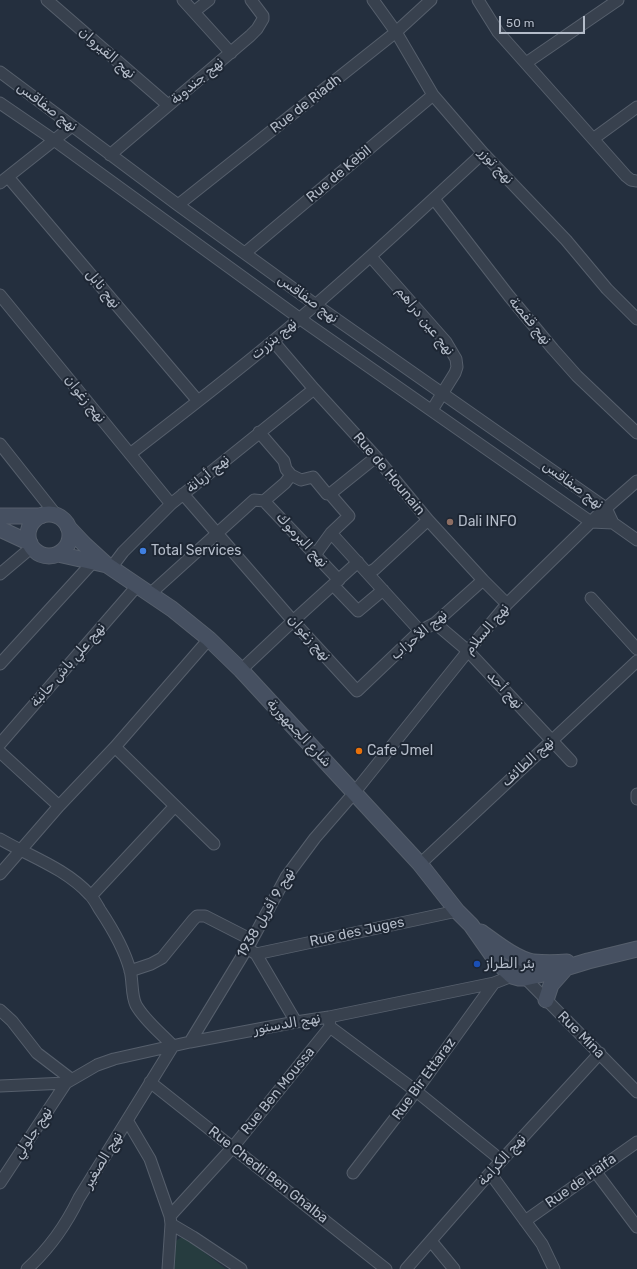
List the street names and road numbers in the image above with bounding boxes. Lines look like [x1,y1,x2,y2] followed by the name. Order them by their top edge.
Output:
[75,24,139,82] street label: نهج القيروان
[167,54,227,108] street label: نهج جندوبة
[267,71,345,137] street label: Rue de Riadh
[13,79,81,135] street label: نهج صفاقس
[303,142,375,206] street label: Rue de Kebil
[475,144,517,188] street label: نهج توزر
[82,266,124,312] street label: نهج نابل
[274,271,342,327] street label: نهج صفاقس
[392,283,458,359] street label: نهج عين دراهم
[505,294,555,348] street label: نهج قفصة
[247,315,301,363] street label: نهج بنزرت
[61,372,109,426] street label: نهج زغوان
[349,429,429,519] street label: Rue de Hounain
[183,451,233,497] street label: نهج أريانة
[539,457,607,513] street label: نهج صفاقس
[272,509,332,571] street label: نهج اليرموك
[461,600,513,658] street label: نهج السلام
[387,606,451,664] street label: نهج الأحزاب
[284,611,334,665] street label: نهج زغوان
[27,619,109,711] street label: نهج علي باش حانبة
[483,667,527,713] street label: نهج أحد
[263,695,335,771] street label: شارع الجمهورية
[498,733,558,791] street label: نهج الطائف
[234,865,298,961] street label: نهج 9 أفريل 1938
[308,914,406,950] street label: Rue des Juges
[554,1008,608,1062] street label: Rue Mina
[252,1010,322,1038] street label: نهج الدستور
[389,1035,459,1123] street label: Rue Bir Ettaraz
[238,1044,318,1138] street label: Rue Ben Moussa
[10,1104,56,1162] street label: نهج جلولي
[205,1123,331,1227] street label: Rue Chedli Ben Ghalba
[80,1129,126,1191] street label: نهج الصغير
[474,1130,530,1190] street label: نهج الكرامة
[542,1150,620,1212] street label: Rue de Haifa

